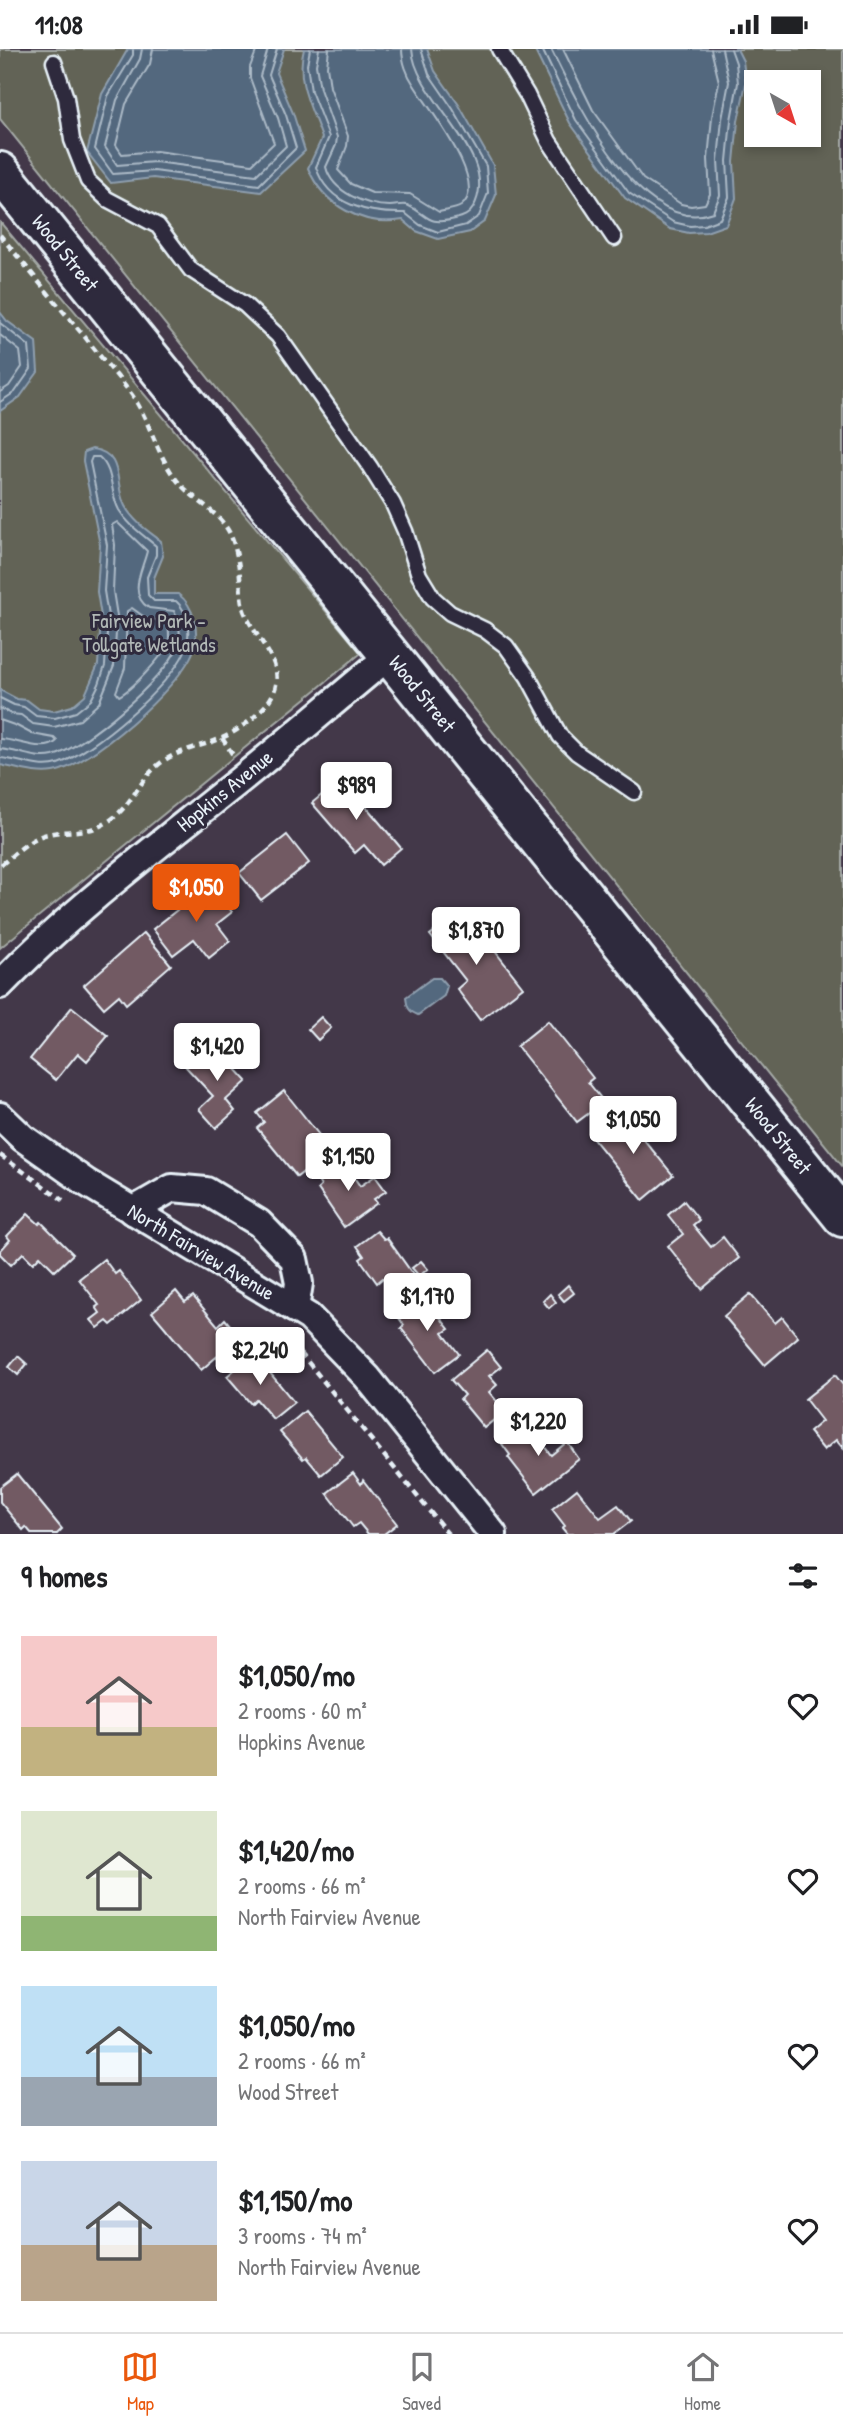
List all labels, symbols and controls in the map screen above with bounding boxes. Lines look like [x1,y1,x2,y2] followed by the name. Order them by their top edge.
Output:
[35,7,83,42] text: 11:08
[744,70,821,147] north arrow
[744,70,821,147] map controls
[25,208,106,298] street label: Wood Street
[82,606,216,659] park label: Fairview Park - Tollgate Wetlands
[382,649,463,739] street label: Wood Street
[170,743,279,838] street label: Hopkins Avenue
[315,763,397,822] pin: $989
[337,769,375,800] text: $989
[139,865,253,924] pin: $1,050
[169,871,224,902] text: $1,050
[419,907,533,967] pin: $1,870
[448,914,504,945] text: $1,870
[160,1023,274,1083] pin: $1,420
[190,1030,244,1061] text: $1,420
[738,1091,819,1181] street label: Wood Street
[576,1097,690,1156] pin: $1,050
[606,1103,661,1134] text: $1,050
[291,1133,405,1193] pin: $1,150
[321,1140,375,1171] text: $1,150
[122,1196,280,1307] street label: North Fairview Avenue
[370,1273,484,1333] pin: $1,170
[400,1280,454,1311] text: $1,170
[203,1327,317,1387] pin: $2,240
[232,1334,288,1365] text: $2,240
[481,1399,595,1458] pin: $1,220
[510,1405,566,1436] text: $1,220
[21,1556,108,1596] text: 9 homes
[784,1557,822,1595] icon: filters
[238,1655,355,1695] text: $1,050/mo
[77,1664,161,1748] icon: home
[784,1687,822,1725] icon: heart
[238,1695,367,1726] text: 2 rooms · 60 m²
[238,1726,365,1757] text: Hopkins Avenue
[238,1830,354,1870] text: $1,420/mo
[77,1839,161,1923] icon: home
[784,1862,822,1900] icon: heart
[238,1870,366,1901] text: 2 rooms · 66 m²
[238,1901,421,1932] text: North Fairview Avenue
[238,2005,355,2045] text: $1,050/mo
[77,2014,161,2098] icon: home
[784,2037,822,2075] icon: heart
[238,2045,366,2076] text: 2 rooms · 66 m²
[238,2076,339,2107] text: Wood Street
[238,2180,352,2220] text: $1,150/mo
[77,2189,161,2273] icon: home
[784,2212,822,2250] icon: heart
[238,2220,367,2251] text: 3 rooms · 74 m²
[238,2251,421,2282] text: North Fairview Avenue
[121,2348,159,2416] tab: Map
[402,2348,441,2416] tab: Saved
[684,2348,722,2416] tab: Home

